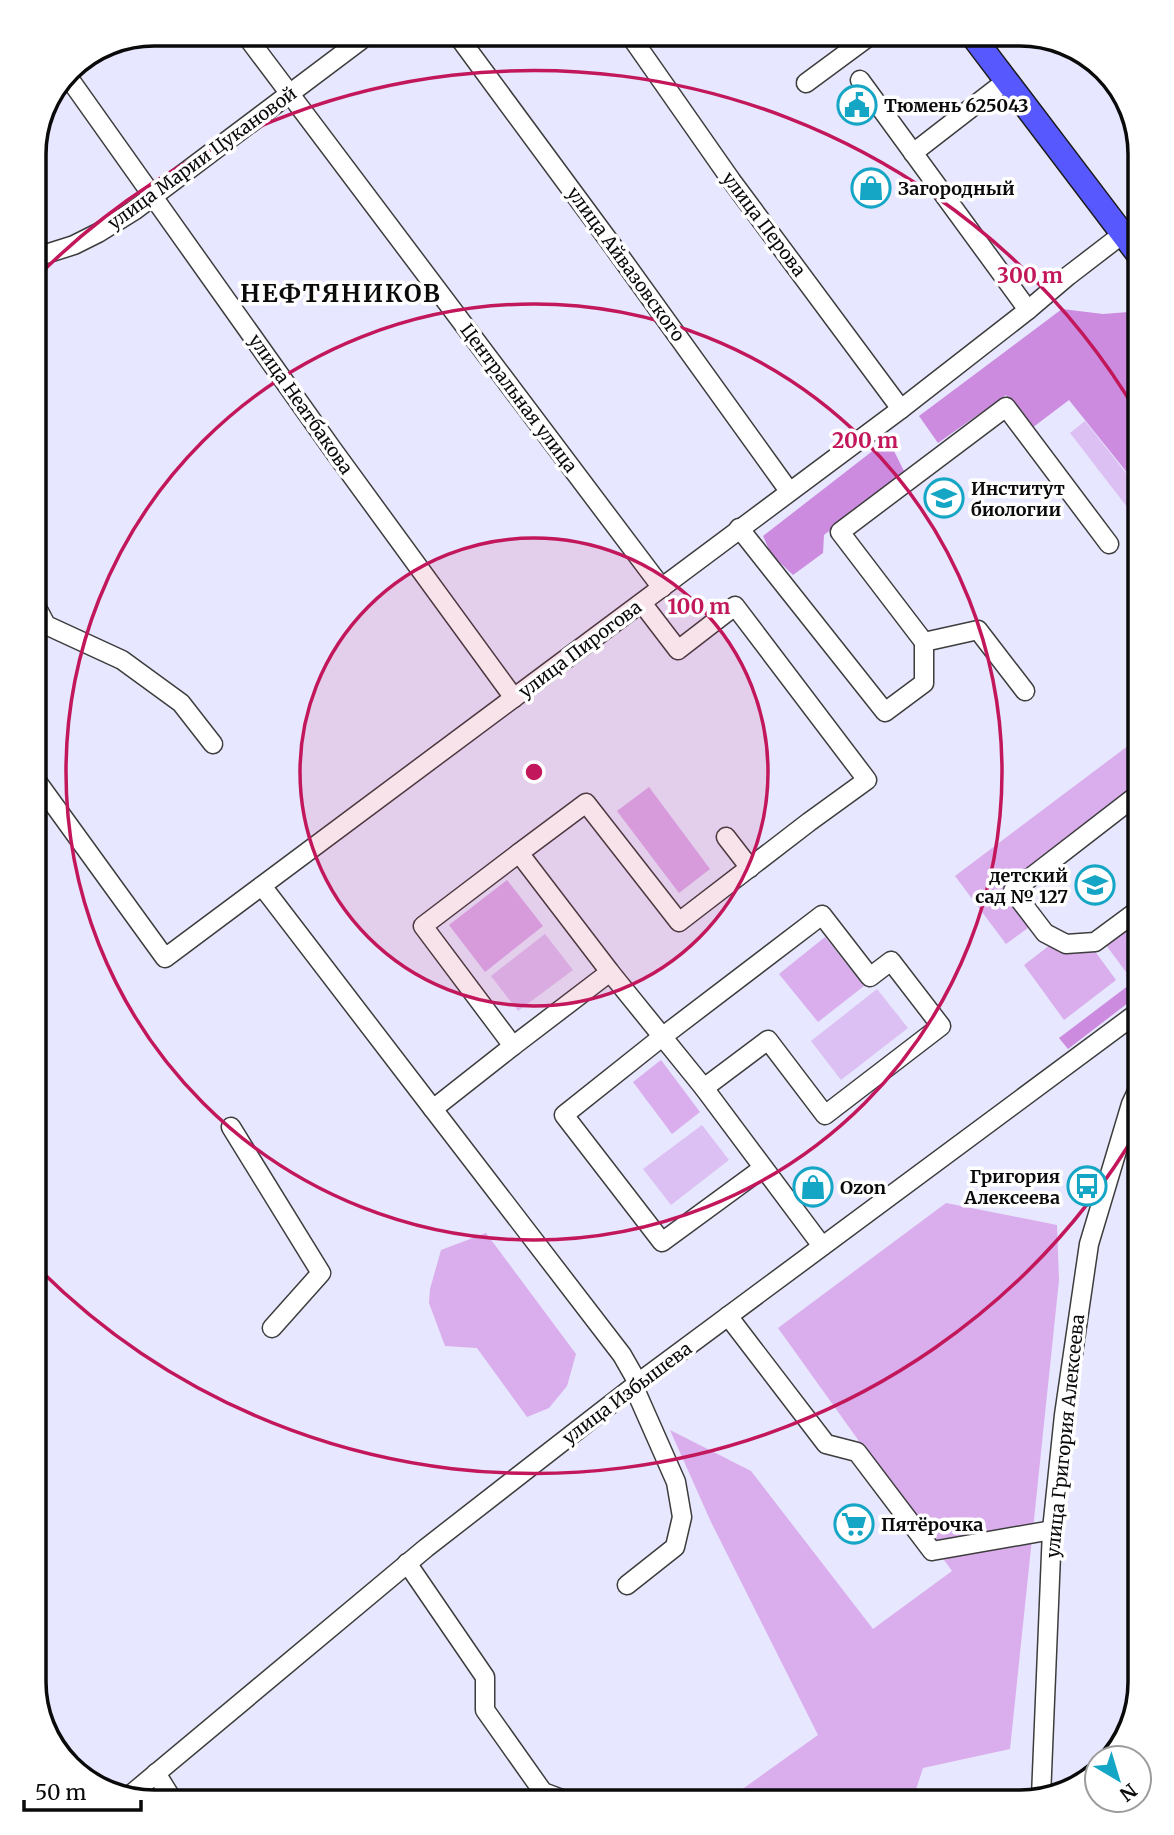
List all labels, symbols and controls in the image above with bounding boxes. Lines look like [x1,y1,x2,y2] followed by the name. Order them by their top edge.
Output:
[103,82,301,234] street label: улица Марии Цукановой
[836,84,878,126] public building icon: Тюмень 625043
[884,94,1029,117] place label: Тюмень 625043
[717,167,811,281] street label: улица Перова
[850,167,892,209] shop icon: Загородный
[898,177,1015,200] place label: Загородный
[562,182,690,346] street label: улица Айвазовского
[997,262,1063,289] text: 300 m
[240,278,442,309] district label: НЕФТЯНИКОВ
[455,319,583,477] street label: Центральная улица
[244,329,358,479] street label: улица Неатбакова
[832,427,898,454] text: 200 m
[923,477,965,519] school or university icon: Институт биологии
[971,477,1065,521] place label: Институт биологии
[668,593,730,620] text: 100 m
[514,595,646,703] street label: улица Пирогова
[522,760,546,784] centre of rings
[975,864,1068,908] place label: детский сад № 127
[1074,864,1116,906] school or university icon: детский сад № 127
[963,1165,1060,1209] place label: Григория Алексеева
[1066,1165,1108,1207] bus stop icon: Григория Алексеева
[792,1166,834,1208] shop icon: Ozon
[840,1176,886,1199] place label: Ozon
[1041,1313,1089,1559] street label: улица Григория Алексеева
[558,1337,697,1449] street label: улица Избышева
[833,1503,875,1545] supermarket icon: Пятёрочка
[881,1513,983,1536] place label: Пятёрочка
[1083,1744,1153,1814] north arrow
[24,1769,142,1813] scale bar
[1115,1778,1142,1806] text: N
[35,1779,86,1806] text: 50 m

